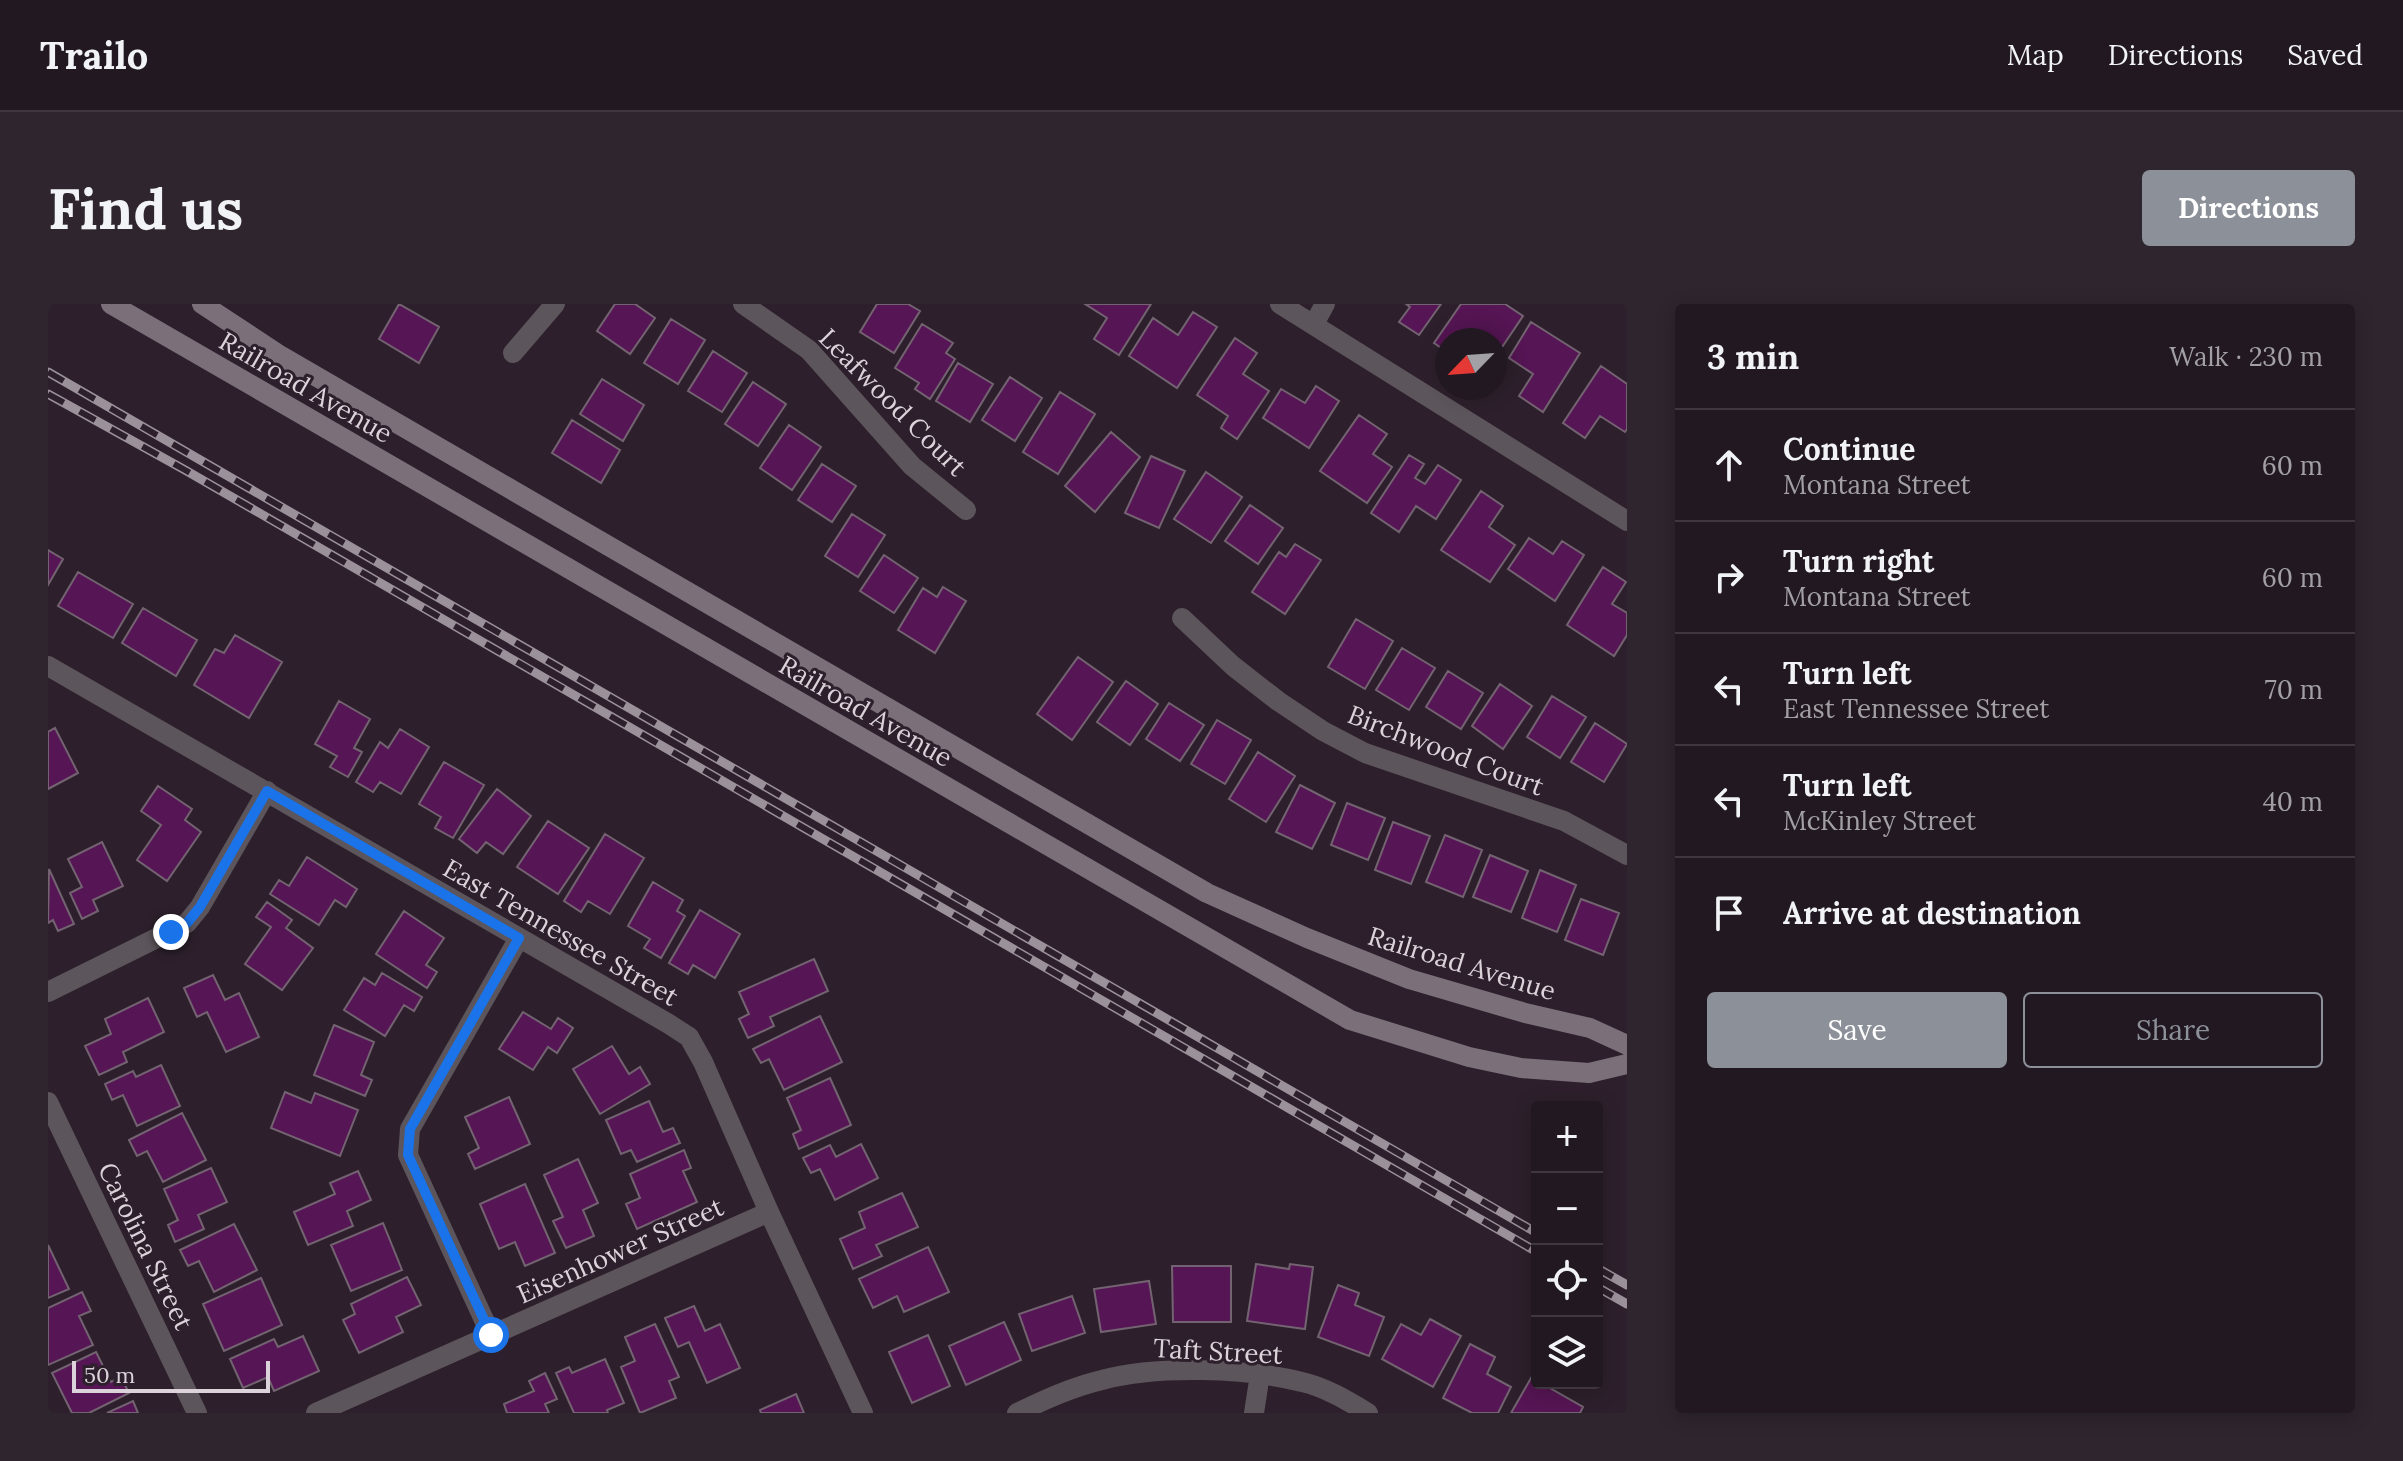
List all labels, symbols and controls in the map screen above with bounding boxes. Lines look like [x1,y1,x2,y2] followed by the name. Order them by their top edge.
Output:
[40,31,148,79] text: Trailo
[2007,37,2064,73] text: Map
[2108,37,2243,73] text: Directions
[2287,37,2363,73] text: Saved
[2142,170,2355,246] button: Directions
[48,173,243,244] text: Find us
[812,321,974,483] street label: Leafwood Court
[214,324,398,450] street label: Railroad Avenue
[1435,328,1507,400] north arrow
[1707,335,1799,378] text: 3 min
[2169,340,2323,373] text: Walk · 230 m
[1783,430,1915,468] text: Continue
[1707,443,1751,487] icon: ahead
[2262,449,2323,482] text: 60 m
[1783,468,1971,501] text: Montana Street
[1783,542,1934,580] text: Turn right
[1707,555,1751,599] icon: right
[2262,561,2323,594] text: 60 m
[1783,580,1971,613] text: Montana Street
[774,648,958,774] street label: Railroad Avenue
[1783,654,1911,692] text: Turn left
[1707,667,1751,711] icon: left
[2265,673,2323,706] text: 70 m
[1783,692,2049,725] text: East Tennessee Street
[1343,697,1549,803] street label: Birchwood Court
[1783,766,1911,804] text: Turn left
[1707,779,1751,823] icon: left
[2263,785,2323,818] text: 40 m
[1783,804,1976,837] text: McKinley Street
[437,851,685,1013] street label: East Tennessee Street
[1707,891,1751,935] icon: arrive
[1783,894,2081,932] text: Arrive at destination
[153,914,189,950] route end
[1364,919,1560,1007] street label: Railroad Avenue
[1707,992,2007,1068] button: Save
[2023,992,2323,1068] button: Share
[1531,1101,1603,1389] map controls
[1531,1101,1603,1173] button: +
[91,1157,201,1335] street label: Carolina Street
[1531,1173,1603,1245] button: −
[512,1190,728,1310] street label: Eisenhower Street
[1531,1245,1603,1317] button: locate
[473,1317,509,1353] route start
[1531,1317,1603,1389] button: layers
[1153,1331,1283,1371] street label: Taft Street
[72,1357,270,1393] scale bar
[84,1361,135,1389] text: 50 m

